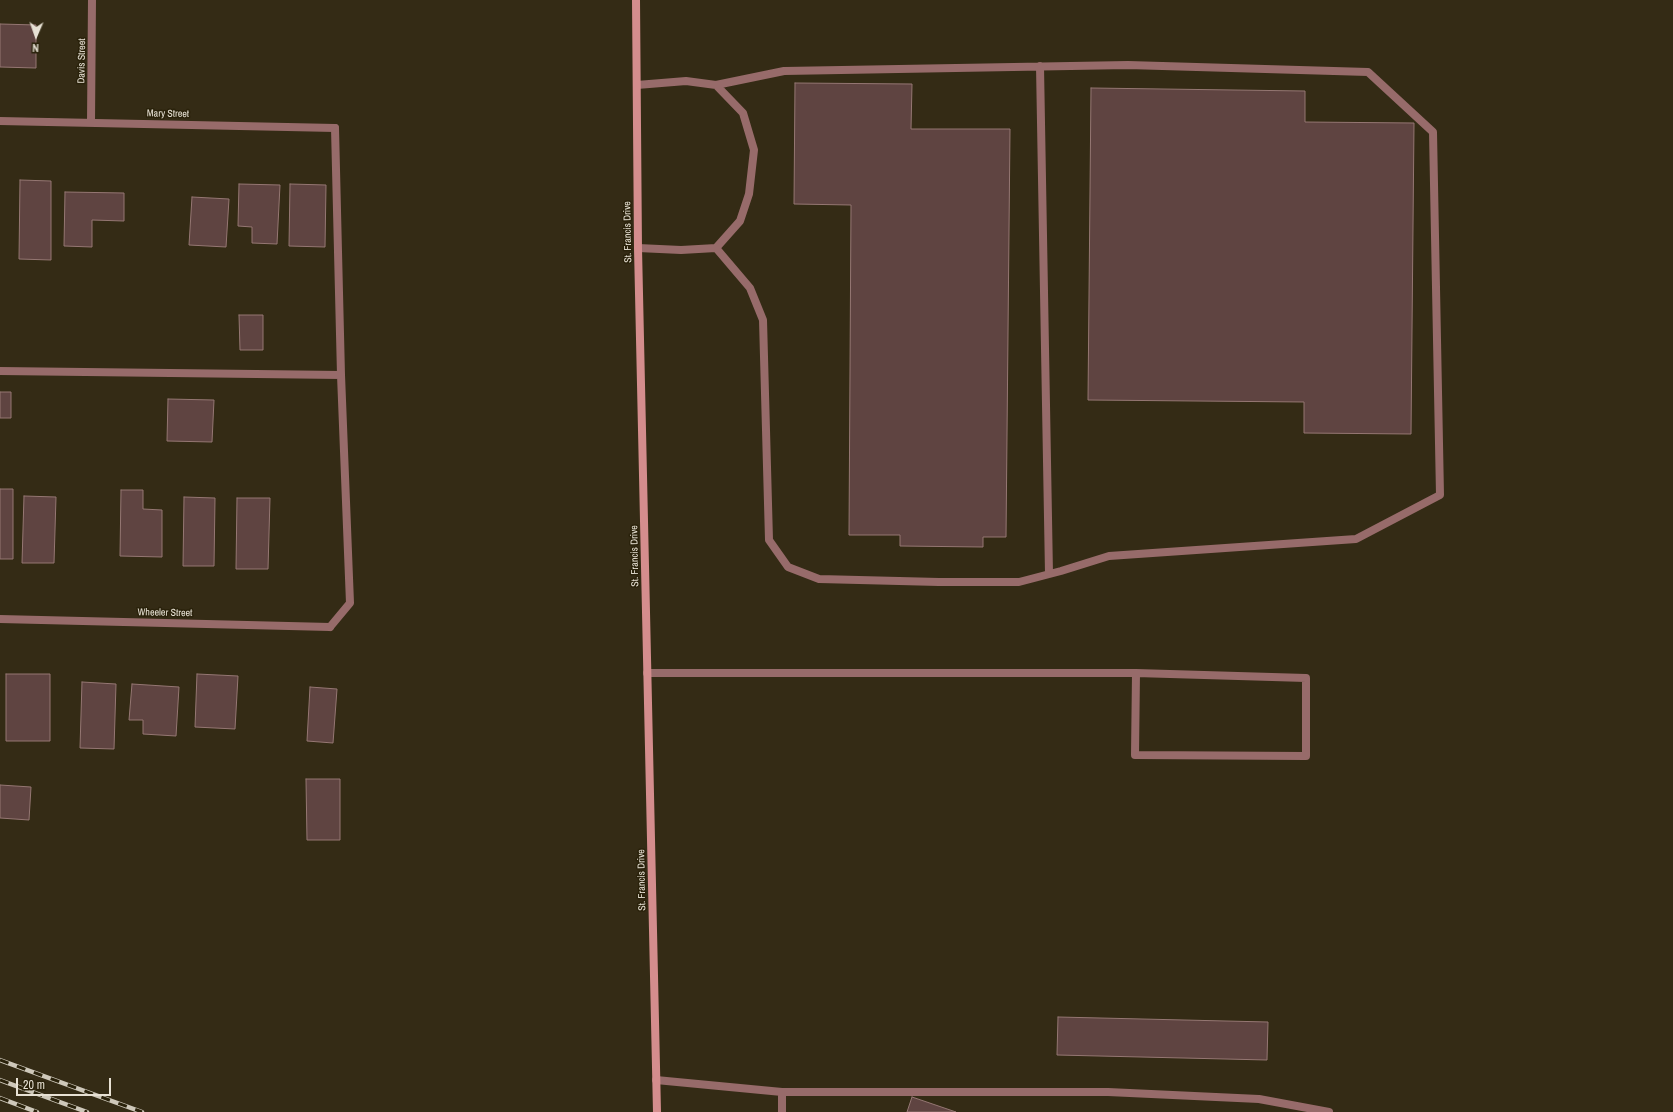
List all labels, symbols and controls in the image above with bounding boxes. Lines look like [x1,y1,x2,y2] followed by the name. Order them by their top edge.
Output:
[16,16,56,56] north arrow
[76,38,88,84] street label: Davis Street
[32,41,39,55] text: N
[147,108,189,120] street label: Mary Street
[621,201,635,263] street label: St. Francis Drive
[628,525,642,587] street label: St. Francis Drive
[138,607,192,619] street label: Wheeler Street
[635,849,649,911] street label: St. Francis Drive
[18,1070,113,1096] scale bar
[23,1077,45,1093] text: 20 m

